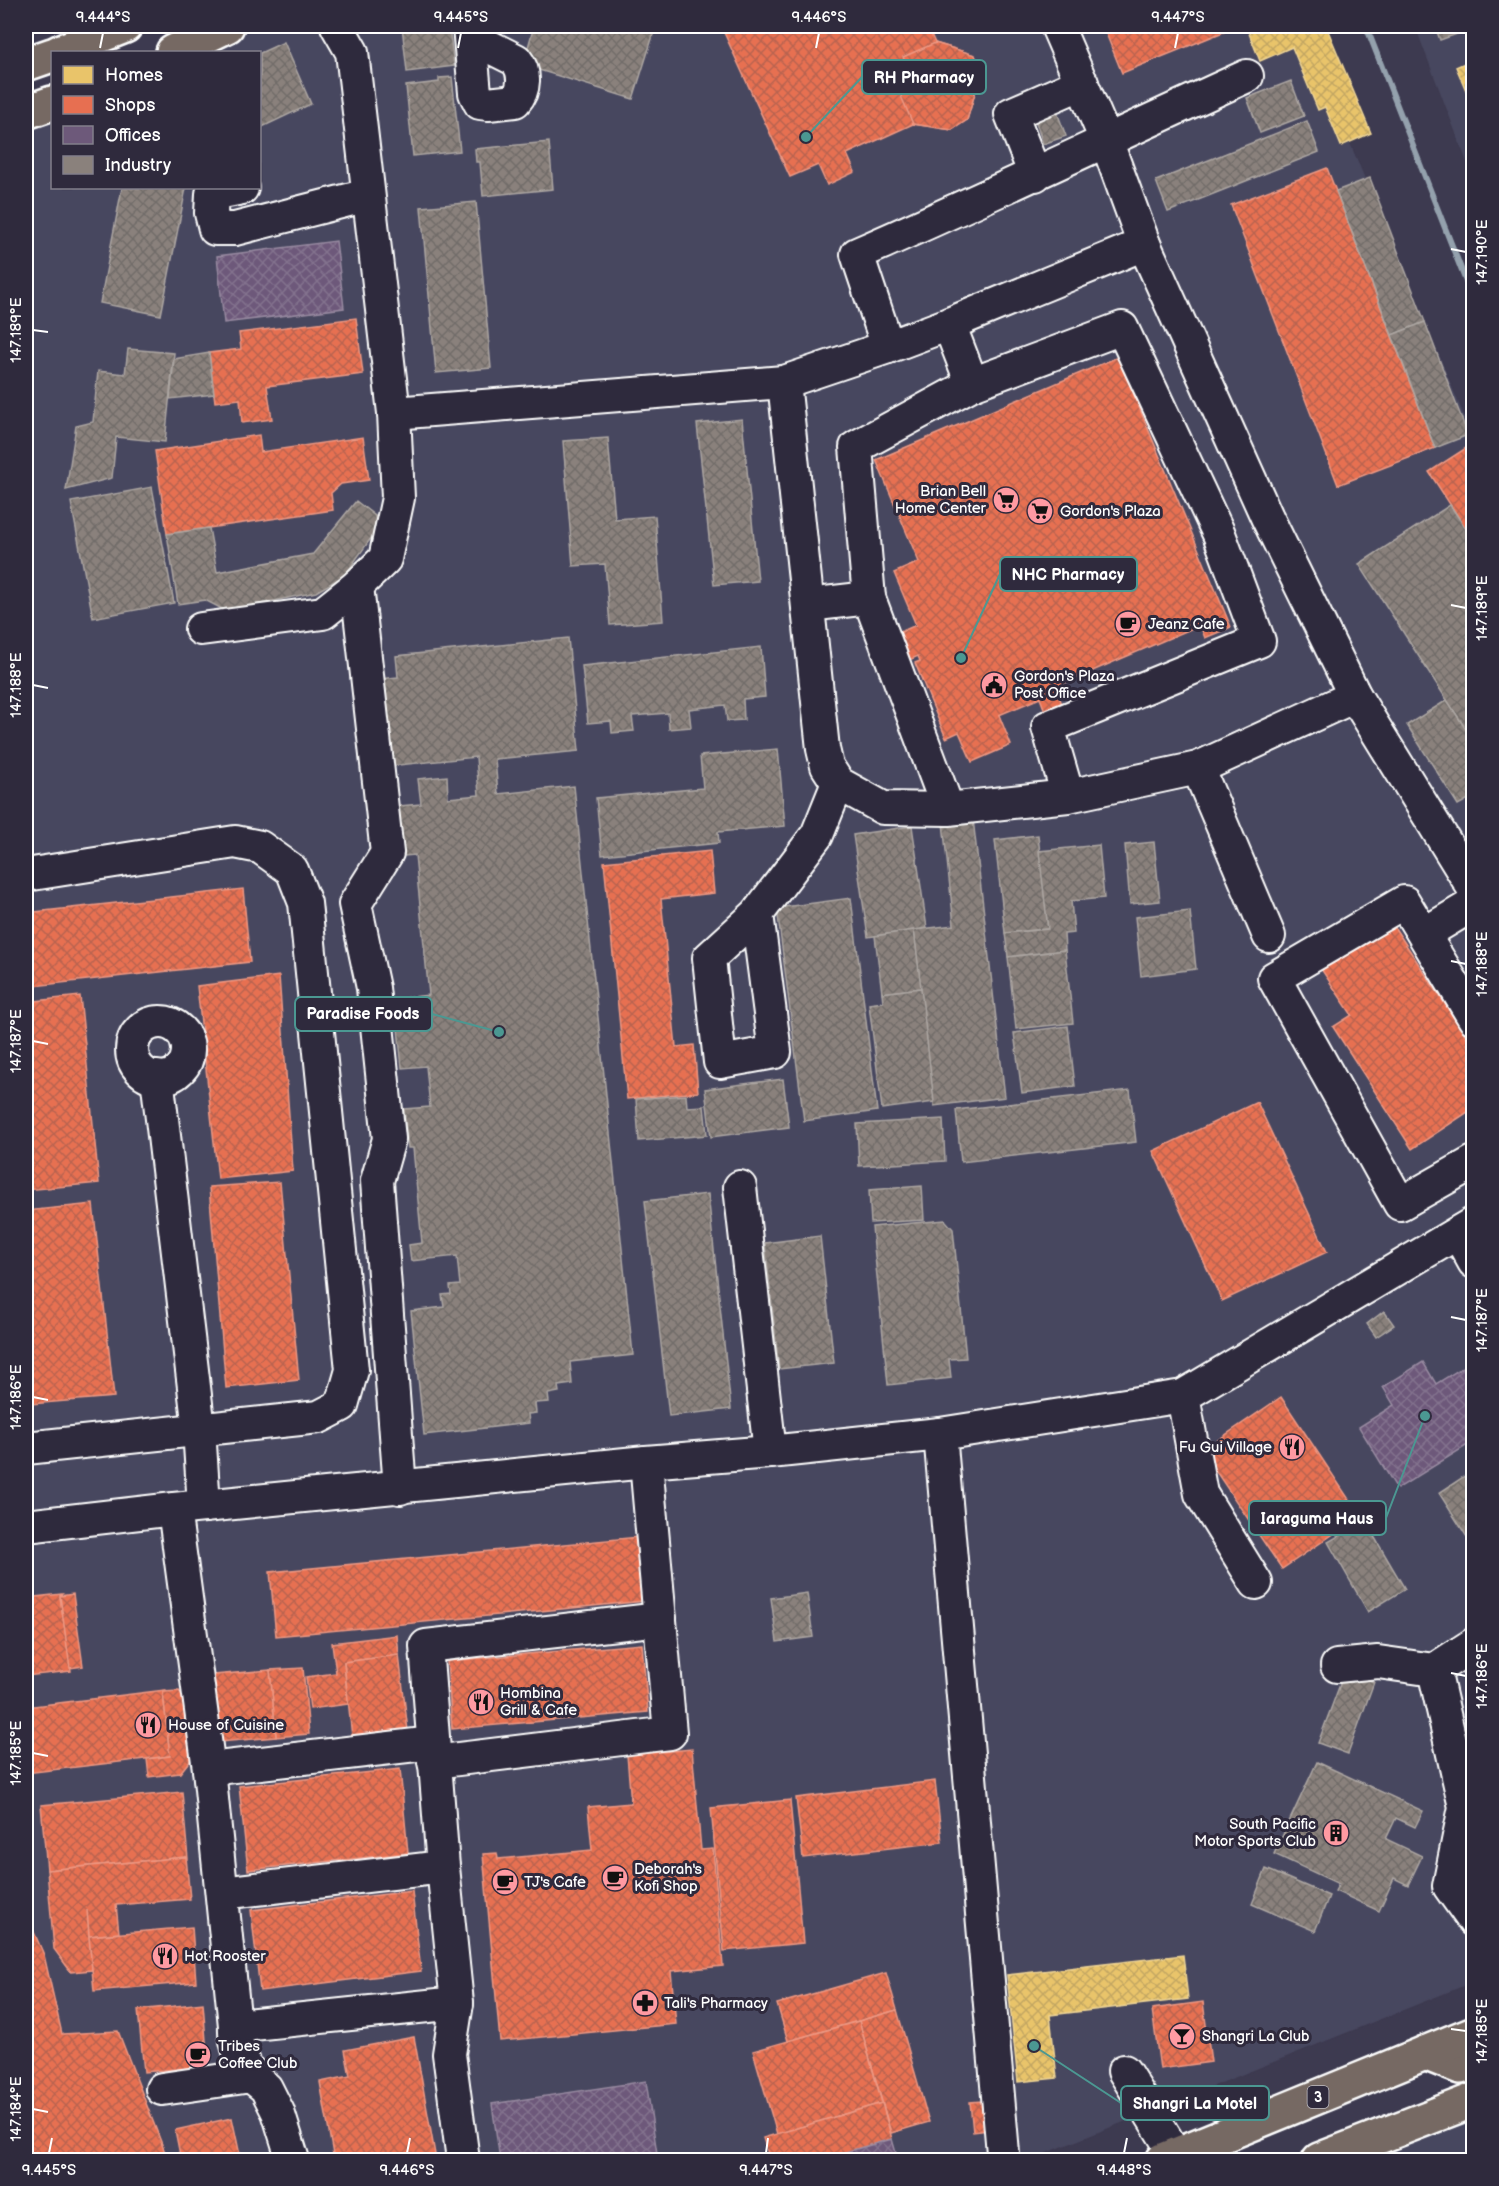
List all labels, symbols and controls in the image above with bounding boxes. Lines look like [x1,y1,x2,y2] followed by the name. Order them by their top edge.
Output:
[76,8,130,27] text: 9.444°S
[434,8,488,27] text: 9.445°S
[792,8,846,27] text: 9.446°S
[1151,8,1205,27] text: 9.447°S
[51,51,261,189] legend
[862,60,986,94] callout: RH Pharmacy
[105,65,163,86] text: Homes
[874,69,975,88] text: RH Pharmacy
[105,95,156,116] text: Shops
[105,125,161,146] text: Offices
[105,155,172,176] text: Industry
[1473,219,1492,285] text: 147.190°E
[7,297,26,363] text: 147.189°E
[895,482,987,518] place label: Brian Bell Home Center
[991,485,1021,515] supermarket icon: Brian Bell Home Center
[1025,496,1055,526] supermarket icon: Gordon's Plaza
[1060,502,1161,521] place label: Gordon's Plaza
[1000,557,1137,591] callout: NHC Pharmacy
[1012,566,1125,585] text: NHC Pharmacy
[1473,575,1492,641] text: 147.189°E
[1113,609,1143,639] cafe icon: Jeanz Cafe
[1148,615,1225,634] place label: Jeanz Cafe
[7,652,26,718] text: 147.188°E
[1014,667,1115,703] place label: Gordon's Plaza Post Office
[979,670,1009,700] public building icon: Gordon's Plaza Post Office
[1473,931,1492,997] text: 147.188°E
[295,997,432,1031] callout: Paradise Foods
[307,1005,420,1024] text: Paradise Foods
[7,1009,26,1073] text: 147.187°E
[1473,1288,1492,1352] text: 147.187°E
[7,1364,26,1430] text: 147.186°E
[1277,1432,1307,1462] restaurant icon: Fu Gui Village
[1179,1438,1272,1457] place label: Fu Gui Village
[1249,1501,1386,1535] callout: Iaraguma Haus
[1261,1510,1374,1529] text: Iaraguma Haus
[1473,1643,1492,1709] text: 147.186°E
[500,1684,577,1720] place label: Hombina Grill & Cafe
[466,1687,496,1717] restaurant icon: Hombina Grill & Cafe
[133,1710,163,1740] restaurant icon: House of Cuisine
[168,1716,284,1735] place label: House of Cuisine
[7,1720,26,1786] text: 147.185°E
[1194,1815,1317,1851] place label: South Pacific Motor Sports Club
[1321,1818,1351,1848] building icon: South Pacific Motor Sports Club
[634,1860,703,1896] place label: Deborah's Kofi Shop
[600,1863,630,1893] cafe icon: Deborah's Kofi Shop
[490,1867,520,1897] cafe icon: TJ's Cafe
[524,1873,586,1892] place label: TJ's Cafe
[150,1941,180,1971] restaurant icon: Hot Rooster
[184,1947,266,1966] place label: Hot Rooster
[630,1988,660,2018] pharmacy icon: Tali's Pharmacy
[664,1994,768,2013] place label: Tali's Pharmacy
[1473,1998,1492,2064] text: 147.185°E
[1167,2021,1197,2051] bar icon: Shangri La Club
[1202,2027,1310,2046] place label: Shangri La Club
[218,2037,298,2073] place label: Tribes Coffee Club
[183,2040,213,2070] cafe icon: Tribes Coffee Club
[7,2076,26,2142] text: 147.184°E
[1121,2086,1269,2120] callout: Shangri La Motel
[1308,2086,1328,2108] road number: 3
[1133,2095,1257,2114] text: Shangri La Motel
[22,2161,76,2180] text: 9.445°S
[380,2161,434,2180] text: 9.446°S
[739,2161,793,2180] text: 9.447°S
[1097,2161,1151,2180] text: 9.448°S

